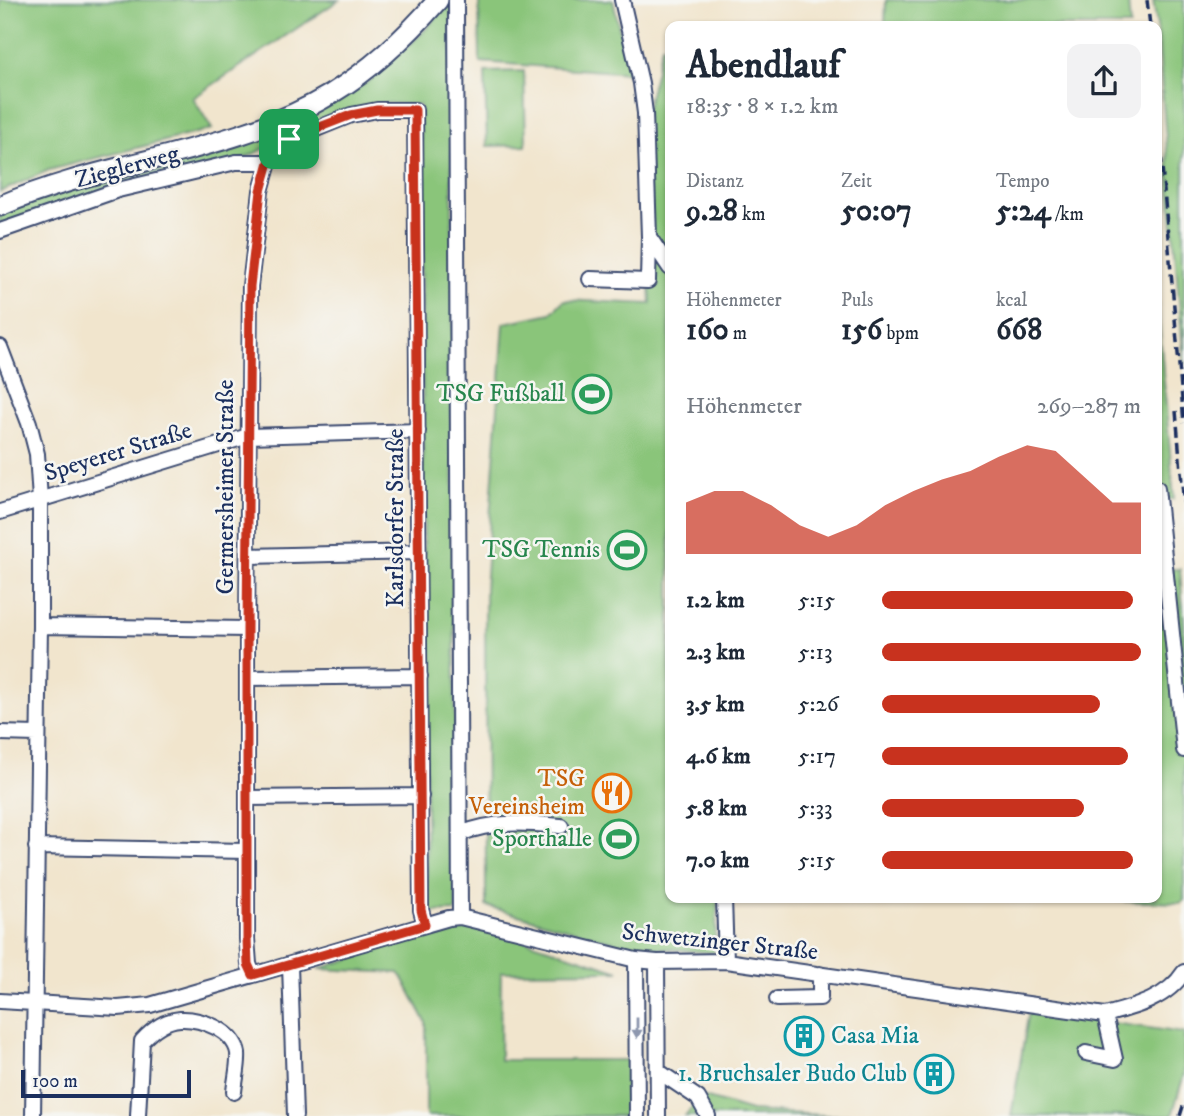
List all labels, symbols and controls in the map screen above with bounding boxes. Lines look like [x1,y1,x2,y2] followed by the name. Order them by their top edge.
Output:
[686,42,840,90] text: Abendlauf
[1067,44,1141,118] button: share
[686,92,839,121] text: 18:35 · 8 × 1.2 km
[259,109,319,169] pin
[270,120,308,158] icon: arrive
[72,139,183,195] street label: Zieglerweg
[686,170,744,193] text: Distanz
[841,170,872,193] text: Zeit
[996,170,1049,193] text: Tempo
[686,193,738,230] text: 9.28
[841,193,912,230] text: 50:07
[996,193,1051,230] text: 5:24
[738,203,766,226] text: km
[1051,203,1084,226] text: /km
[686,289,782,312] text: Höhenmeter
[841,289,873,312] text: Puls
[996,289,1027,312] text: kcal
[686,312,729,349] text: 160
[841,312,882,349] text: 156
[996,312,1042,349] text: 668
[729,322,747,345] text: m
[882,322,919,345] text: bpm
[571,373,613,415] sports icon: TSG Fußball
[211,379,241,594] street label: Germersheimer Straße
[436,379,566,409] place label: TSG Fußball
[686,392,802,421] text: Höhenmeter
[1037,392,1141,421] text: 269–287 m
[41,415,195,489] street label: Speyerer Straße
[381,428,411,608] street label: Karlsdorfer Straße
[606,529,648,571] sports icon: TSG Tennis
[482,535,600,565] place label: TSG Tennis
[686,586,745,615] text: 1.2 km
[798,586,835,615] text: 5:15
[686,638,745,667] text: 2.3 km
[798,638,832,667] text: 5:13
[686,690,745,719] text: 3.5 km
[798,690,839,719] text: 5:26
[686,742,751,771] text: 4.6 km
[798,742,836,771] text: 5:17
[468,764,585,822] place label: TSG Vereinsheim
[591,772,633,814] restaurant icon: TSG Vereinsheim
[686,794,747,823] text: 5.8 km
[798,794,833,823] text: 5:33
[598,818,640,860] sports icon: Sporthalle
[492,824,592,854] place label: Sporthalle
[686,846,749,875] text: 7.0 km
[798,846,835,875] text: 5:15
[620,917,820,967] street label: Schwetzinger Straße
[783,1015,825,1057] building icon: Casa Mia
[631,1017,643,1039] one-way arrow
[831,1021,920,1051] place label: Casa Mia
[913,1053,955,1095] building icon: 1. Bruchsaler Budo Club
[678,1059,907,1089] place label: 1. Bruchsaler Budo Club
[21,1067,191,1099] scale bar
[32,1070,78,1093] text: 100 m

